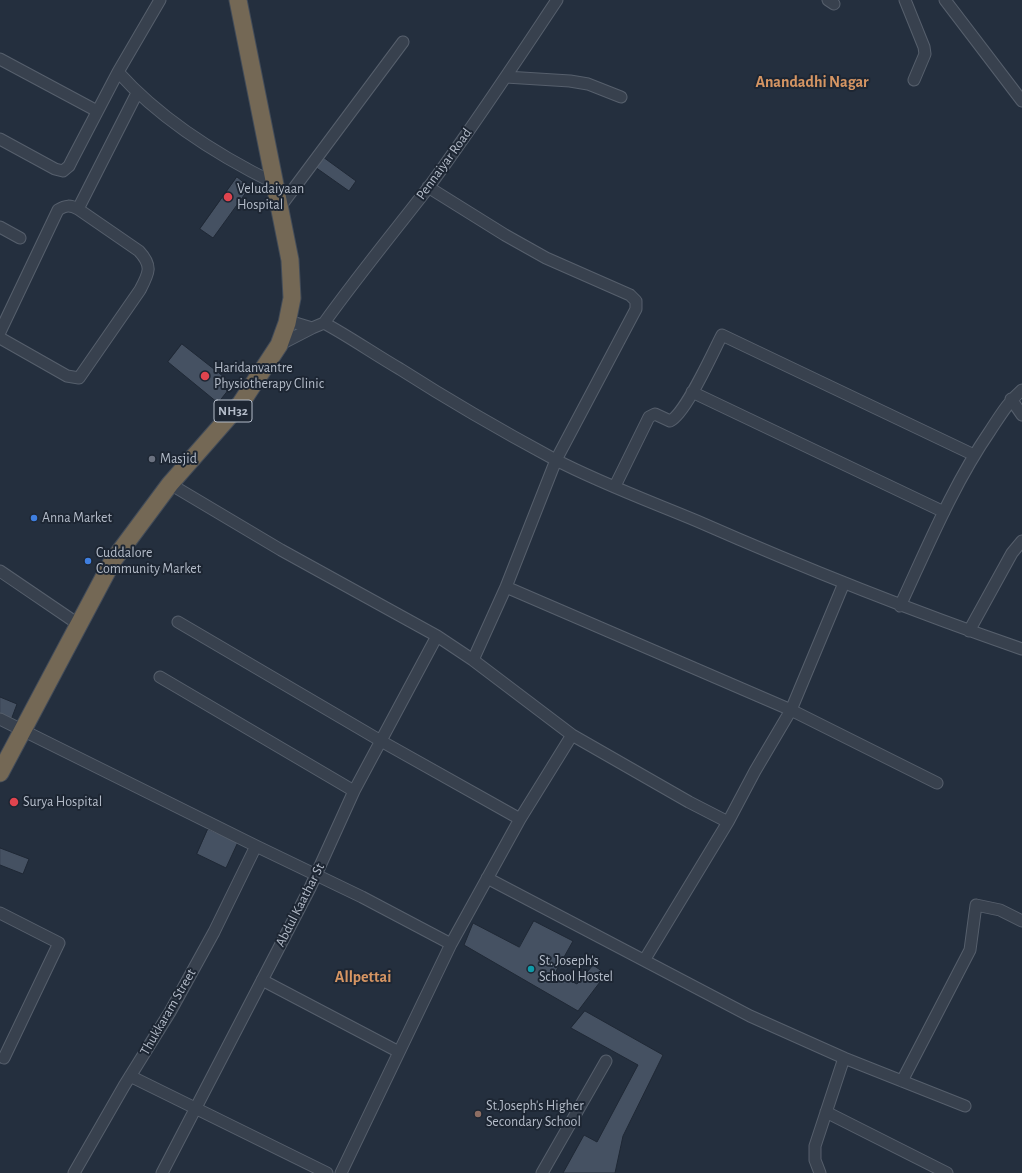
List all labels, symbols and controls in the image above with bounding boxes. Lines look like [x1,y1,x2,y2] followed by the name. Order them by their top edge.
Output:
[755,72,869,92] district label: Anandadhi Nagar
[413,125,475,203] street label: Pennaiyar Road
[237,181,304,214] place label: Veludaiyaan Hospital
[222,191,234,203] marker: Veludaiyaan Hospital
[214,360,324,392] place label: Haridanvantre Physiotherapy Clinic
[199,370,211,382] marker: Haridanvantre Physiotherapy Clinic
[214,400,252,422] road number: NH32
[160,451,197,467] place label: Masjid
[147,454,157,464] marker: Masjid
[42,510,112,526] place label: Anna Market
[29,513,39,523] marker: Anna Market
[96,545,201,578] place label: Cuddalore Community Market
[83,556,93,566] marker: Cuddalore Community Market
[23,794,102,810] place label: Surya Hospital
[8,796,20,808] marker: Surya Hospital
[272,860,328,950] street label: Abdul Kaathar St
[539,953,613,986] place label: St. Joseph's School Hostel
[526,964,536,974] marker: St. Joseph's School Hostel
[136,966,200,1058] street label: Thukkaram Street
[335,967,391,987] district label: Allpettai
[486,1098,584,1130] place label: St.Joseph's Higher Secondary School
[473,1109,483,1119] marker: St.Joseph's Higher Secondary School

